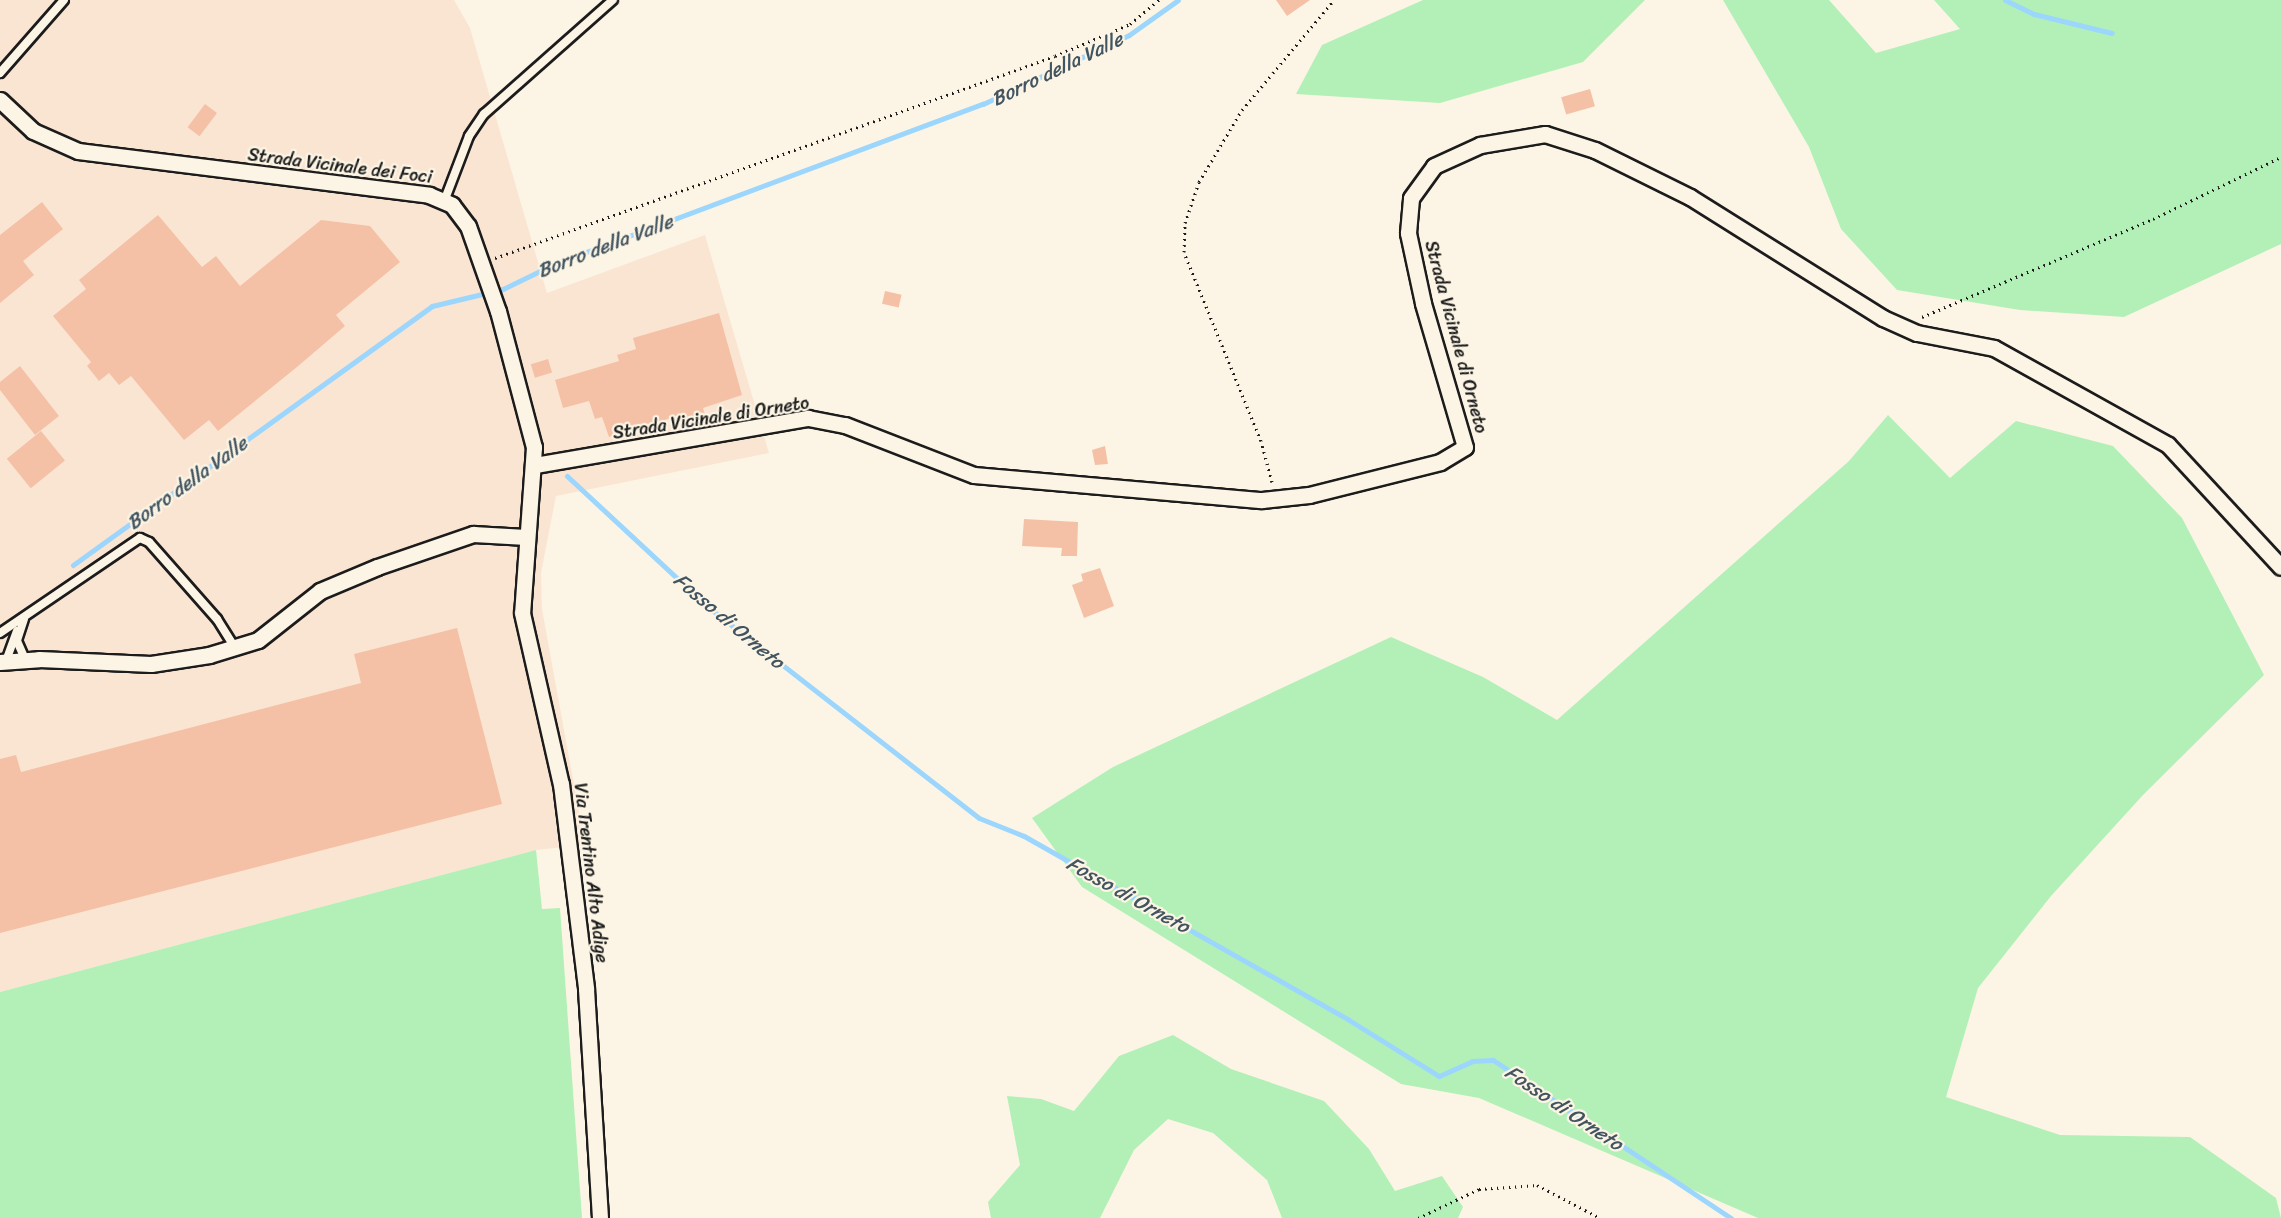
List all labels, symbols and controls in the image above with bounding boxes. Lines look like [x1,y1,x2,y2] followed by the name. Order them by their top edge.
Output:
[987,27,1127,111] water label: Borro della Valle
[246,144,434,188] street label: Strada Vicinale dei Foci
[533,209,677,283] water label: Borro della Valle
[1420,238,1492,436] street label: Strada Vicinale di Orneto
[611,392,811,444] street label: Strada Vicinale di Orneto
[122,431,252,535] water label: Borro della Valle
[669,568,789,674] water label: Fosso di Orneto
[569,781,613,965] street label: Via Trentino Alto Adige
[1062,851,1194,939] water label: Fosso di Orneto
[1501,1060,1627,1156] water label: Fosso di Orneto

